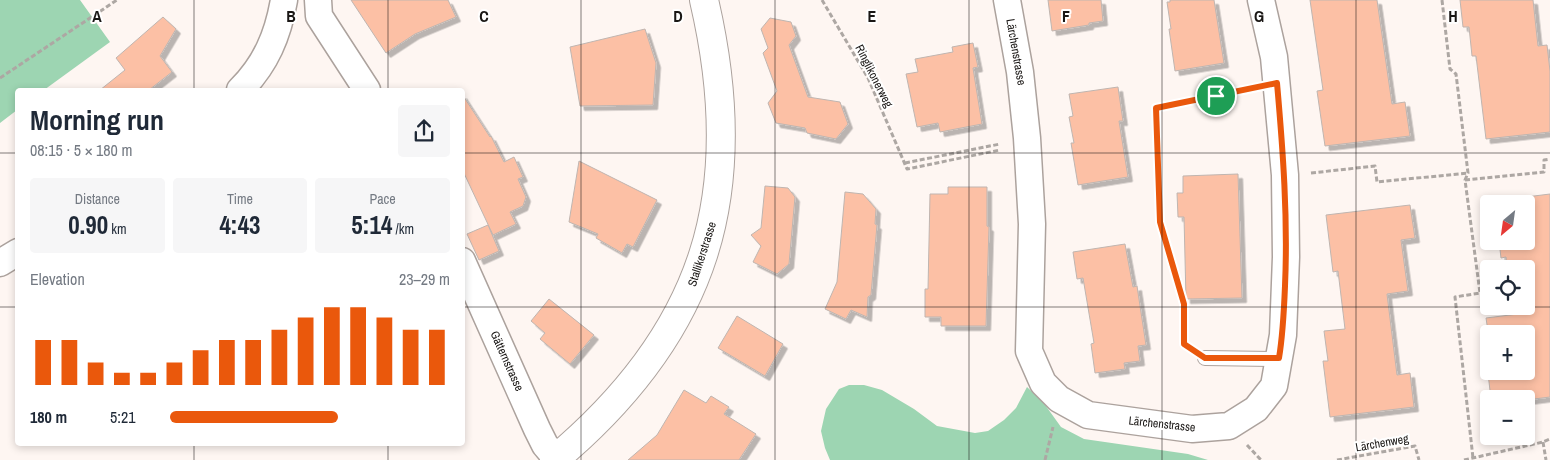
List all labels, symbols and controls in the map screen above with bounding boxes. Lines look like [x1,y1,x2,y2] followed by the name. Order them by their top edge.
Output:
[92,5,102,27] text: A
[286,5,296,27] text: B
[479,5,489,27] text: C
[673,5,683,27] text: D
[868,5,877,27] text: E
[1062,5,1070,27] text: F
[1254,5,1264,27] text: G
[1448,5,1458,27] text: H
[1002,17,1030,87] street label: Lärchenstrasse
[851,42,897,111] street label: Ringlikonerweg
[1195,75,1237,117] pin
[1202,82,1230,110] icon: arrive
[30,101,164,139] text: Morning run
[398,105,450,157] button: share
[30,139,133,161] text: 08:15 · 5 × 180 m
[75,190,120,208] text: Distance
[227,190,253,208] text: Time
[370,190,396,208] text: Pace
[1480,195,1535,250] north arrow
[1480,195,1535,445] map controls
[68,208,108,242] text: 0.90
[219,208,261,242] text: 4:43
[351,208,392,242] text: 5:14
[108,220,127,238] text: km
[392,220,414,238] text: /km
[684,220,720,288] street label: Stallikerstrasse
[1480,260,1535,315] button: locate
[30,268,85,290] text: Elevation
[399,268,450,290] text: 23–29 m
[1480,325,1535,380] button: +
[487,328,527,394] street label: Gätternstrasse
[1480,390,1535,445] button: −
[30,406,67,428] text: 180 m
[110,406,136,428] text: 5:21
[1128,413,1196,435] street label: Lärchenstrasse
[1354,430,1410,456] street label: Lärchenweg

